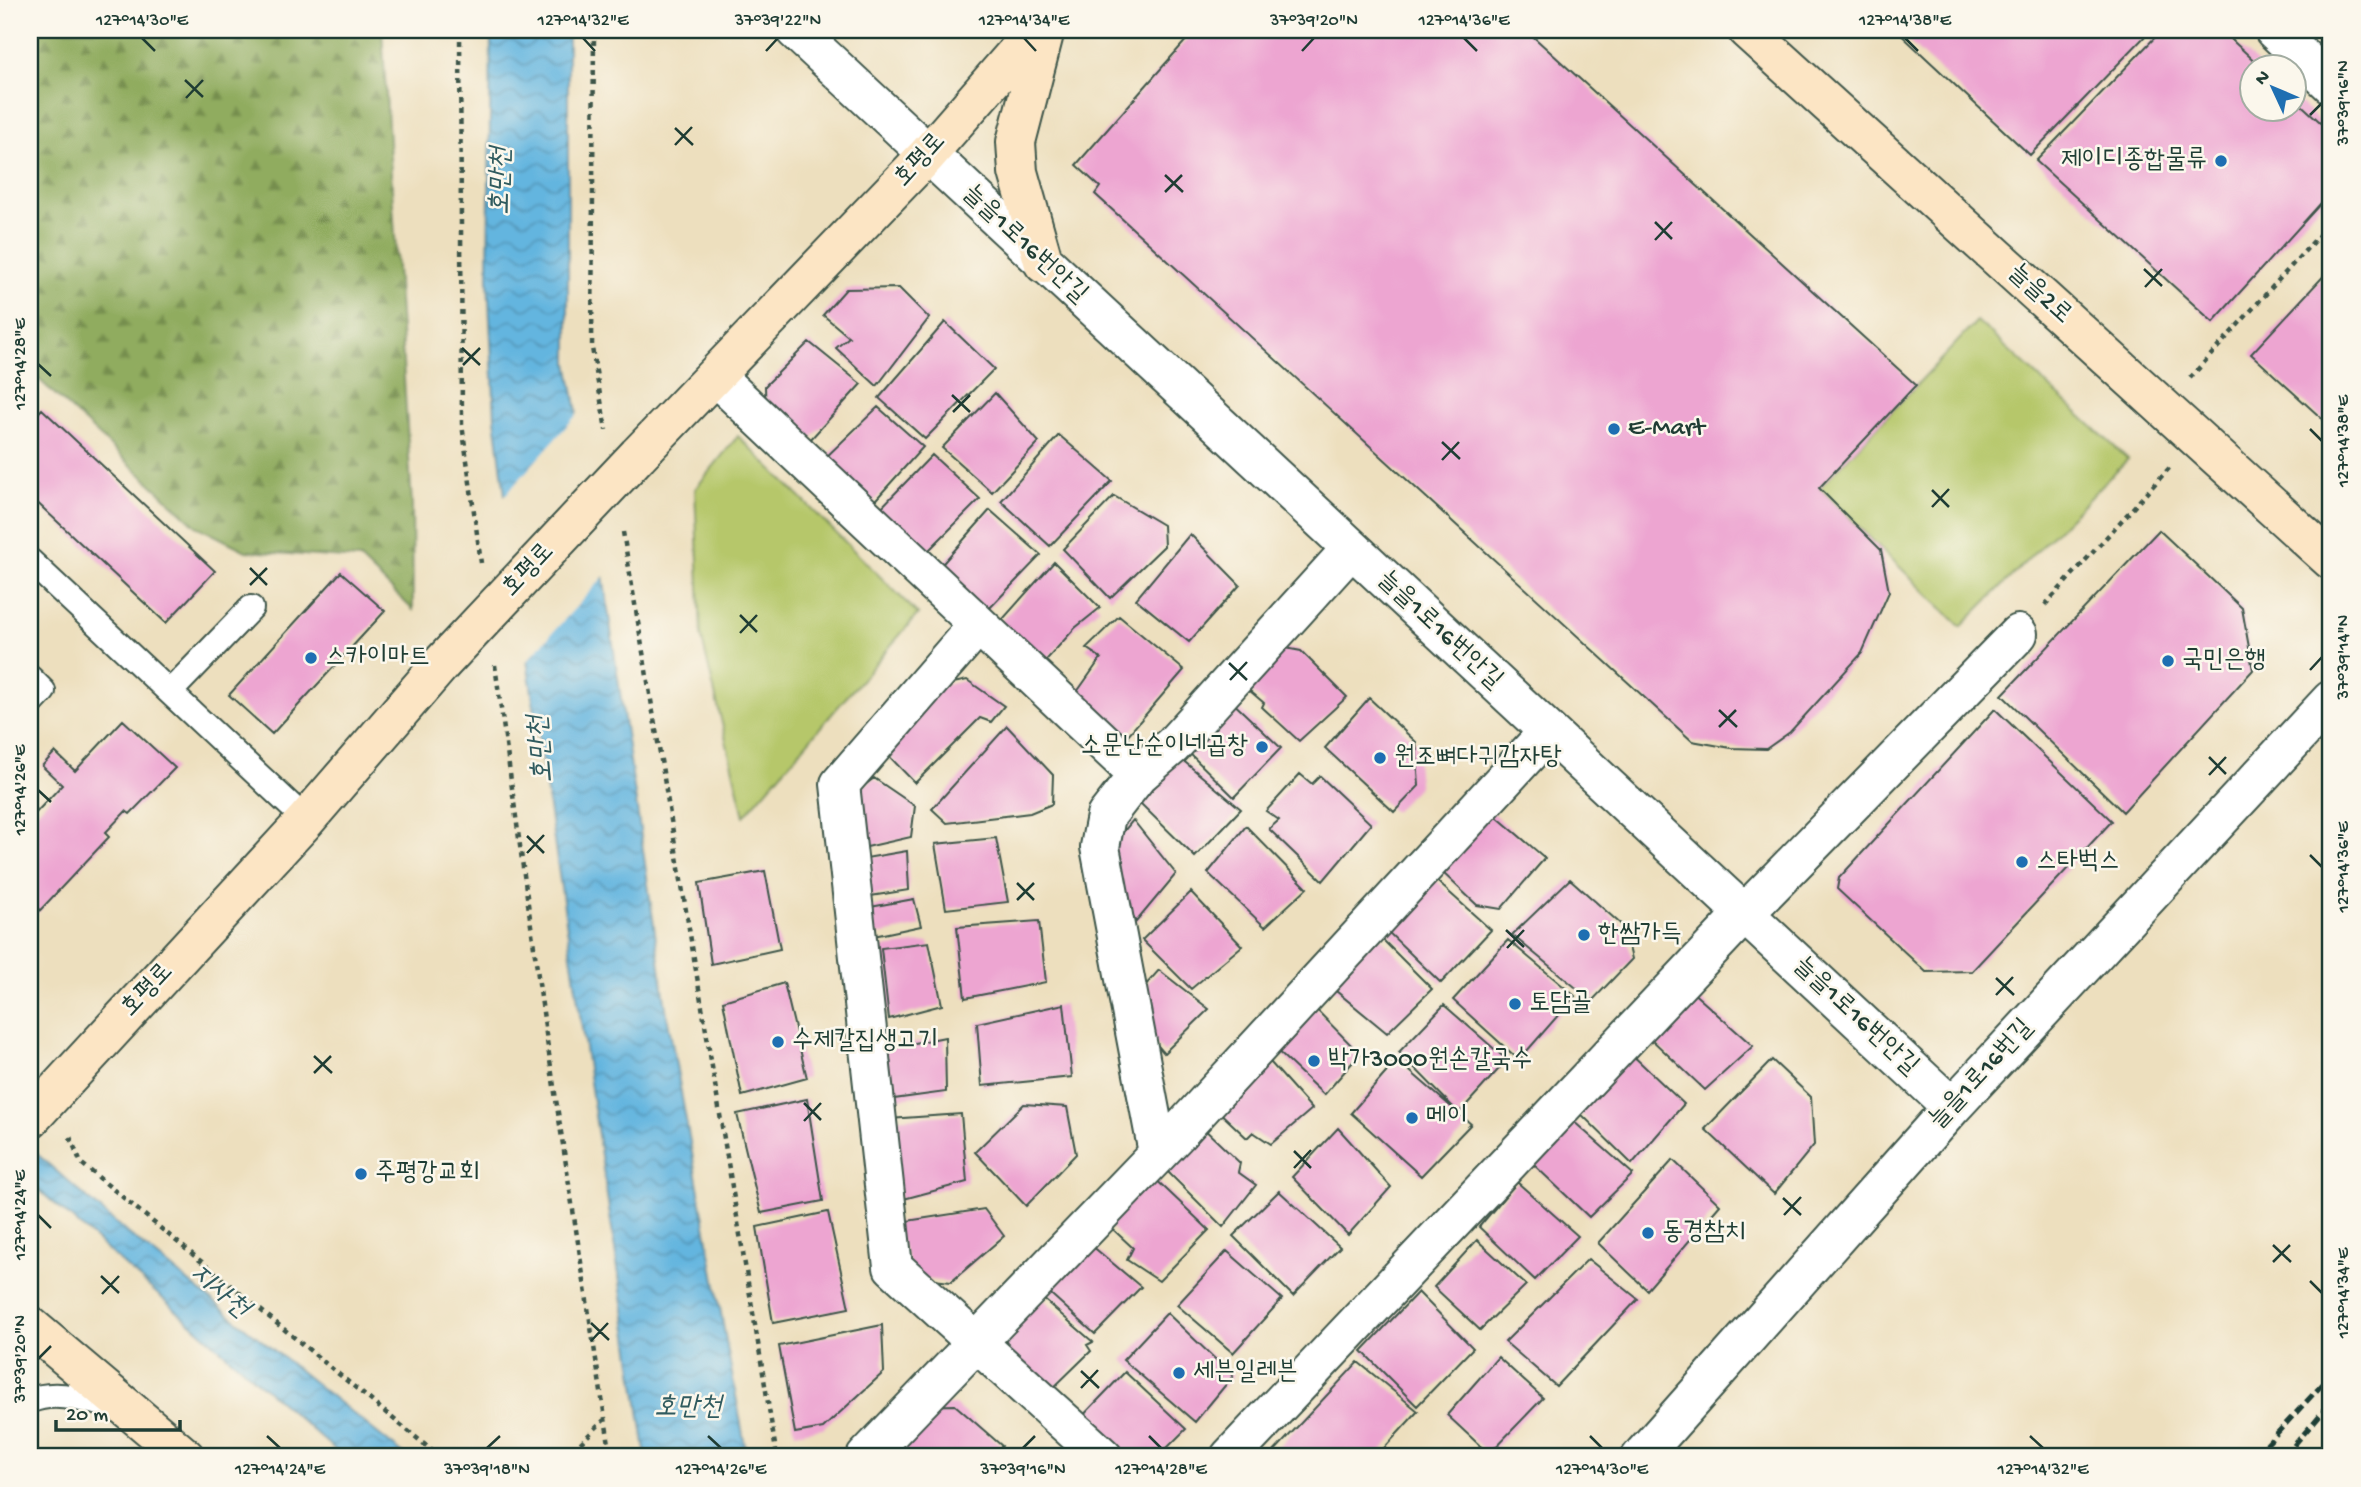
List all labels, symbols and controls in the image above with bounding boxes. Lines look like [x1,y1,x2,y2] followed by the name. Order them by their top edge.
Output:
[95,11,189,32] text: 127°14'30"E
[537,11,629,32] text: 127°14'32"E
[734,11,821,32] text: 37°39'22"N
[978,11,1070,32] text: 127°14'34"E
[1269,11,1358,32] text: 37°39'20"N
[1417,11,1510,32] text: 127°14'36"E
[1858,11,1952,32] text: 127°14'38"E
[2238,52,2308,122] north arrow
[2334,60,2355,147] text: 37°39'16"N
[2251,66,2276,91] text: N
[888,127,954,195] street label: 호평로
[485,144,519,215] water label: 호만천
[2061,146,2207,177] place label: 제이디종합물류
[2213,153,2229,169] marker: 제이디종합물류
[955,179,1093,311] street label: 늘을1로16번안길
[2001,258,2077,332] street label: 늘을2로
[11,318,32,411] text: 127°14'28"E
[2334,394,2355,488] text: 127°14'38"E
[1628,414,1707,445] place label: E-Mart
[1606,421,1622,437] marker: E-Mart
[496,537,562,605] street label: 호평로
[1370,565,1508,697] street label: 늘을1로16번안길
[2334,615,2355,700] text: 37°39'14"N
[325,643,430,674] place label: 스카이마트
[2182,646,2266,677] place label: 국민은행
[303,650,319,666] marker: 스카이마트
[2160,653,2176,669] marker: 국민은행
[522,711,561,784] water label: 호만천
[1081,732,1248,763] place label: 소문난순이네곱창
[1254,739,1270,755] marker: 소문난순이네곱창
[1394,743,1561,774] place label: 원조뼈다귀감자탕
[11,744,32,836] text: 127°14'26"E
[1372,750,1388,766] marker: 원조뼈다귀감자탕
[2334,821,2355,914] text: 127°14'36"E
[2036,847,2120,878] place label: 스타벅스
[2014,854,2030,870] marker: 스타벅스
[1598,920,1682,951] place label: 한쌈가득
[1576,927,1592,943] marker: 한쌈가득
[1786,951,1924,1083] street label: 늘을1로16번안길
[115,957,181,1025] street label: 호평로
[1529,989,1592,1020] place label: 토담골
[1507,996,1523,1012] marker: 토담골
[1923,1014,2041,1136] street label: 늘을1로16번길
[792,1027,938,1058] place label: 수제칼집생고기
[770,1034,786,1050] marker: 수제칼집생고기
[1328,1046,1532,1077] place label: 박가3000원손칼국수
[1306,1053,1322,1069] marker: 박가3000원손칼국수
[1426,1103,1468,1134] place label: 메이
[1404,1110,1420,1126] marker: 메이
[375,1159,480,1190] place label: 주평강교회
[353,1166,369,1182] marker: 주평강교회
[11,1169,32,1261] text: 127°14'24"E
[1662,1218,1746,1249] place label: 동경참치
[1640,1225,1656,1241] marker: 동경참치
[2334,1247,2355,1339] text: 127°14'34"E
[183,1258,257,1328] water label: 지사천
[11,1315,32,1404] text: 37°39'20"N
[1193,1358,1298,1389] place label: 세븐일레븐
[1171,1365,1187,1381] marker: 세븐일레븐
[56,1389,180,1433] scale bar
[654,1392,724,1425] water label: 호만천
[66,1404,108,1429] text: 20 m
[234,1460,326,1481] text: 127°14'24"E
[443,1460,530,1481] text: 37°39'18"N
[675,1460,767,1481] text: 127°14'26"E
[979,1460,1066,1481] text: 37°39'16"N
[1114,1460,1207,1481] text: 127°14'28"E
[1555,1460,1649,1481] text: 127°14'30"E
[1997,1460,2089,1481] text: 127°14'32"E

